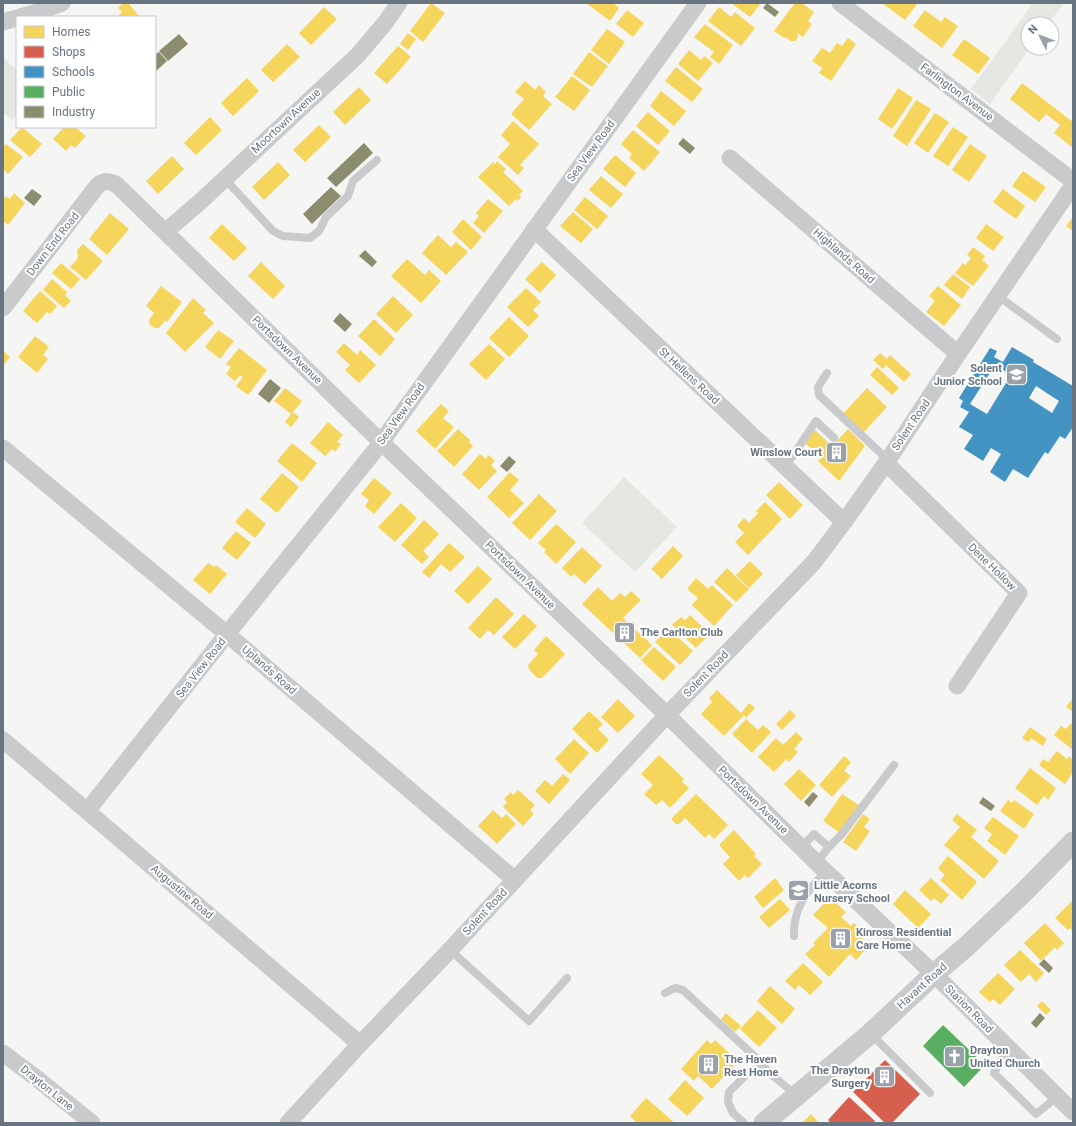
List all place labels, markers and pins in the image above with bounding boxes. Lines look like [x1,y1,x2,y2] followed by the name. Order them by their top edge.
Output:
[1004,361,1030,387] school or university icon: Solent Junior School
[934,362,1002,388] place label: Solent Junior School
[824,439,850,465] building icon: Winslow Court
[750,446,822,459] place label: Winslow Court
[612,619,638,645] building icon: The Carlton Club
[640,626,723,639] place label: The Carlton Club
[785,878,811,904] school or university icon: Little Acorns Nursery School
[814,879,890,905] place label: Little Acorns Nursery School
[827,925,853,951] building icon: Kinross Residential Care Home
[856,926,952,952] place label: Kinross Residential Care Home
[941,1043,967,1069] church icon: Drayton United Church
[970,1044,1040,1070] place label: Drayton United Church
[696,1052,722,1078] building icon: The Haven Rest Home
[724,1053,779,1079] place label: The Haven Rest Home
[872,1063,898,1089] building icon: The Drayton Surgery
[810,1064,870,1090] place label: The Drayton Surgery

